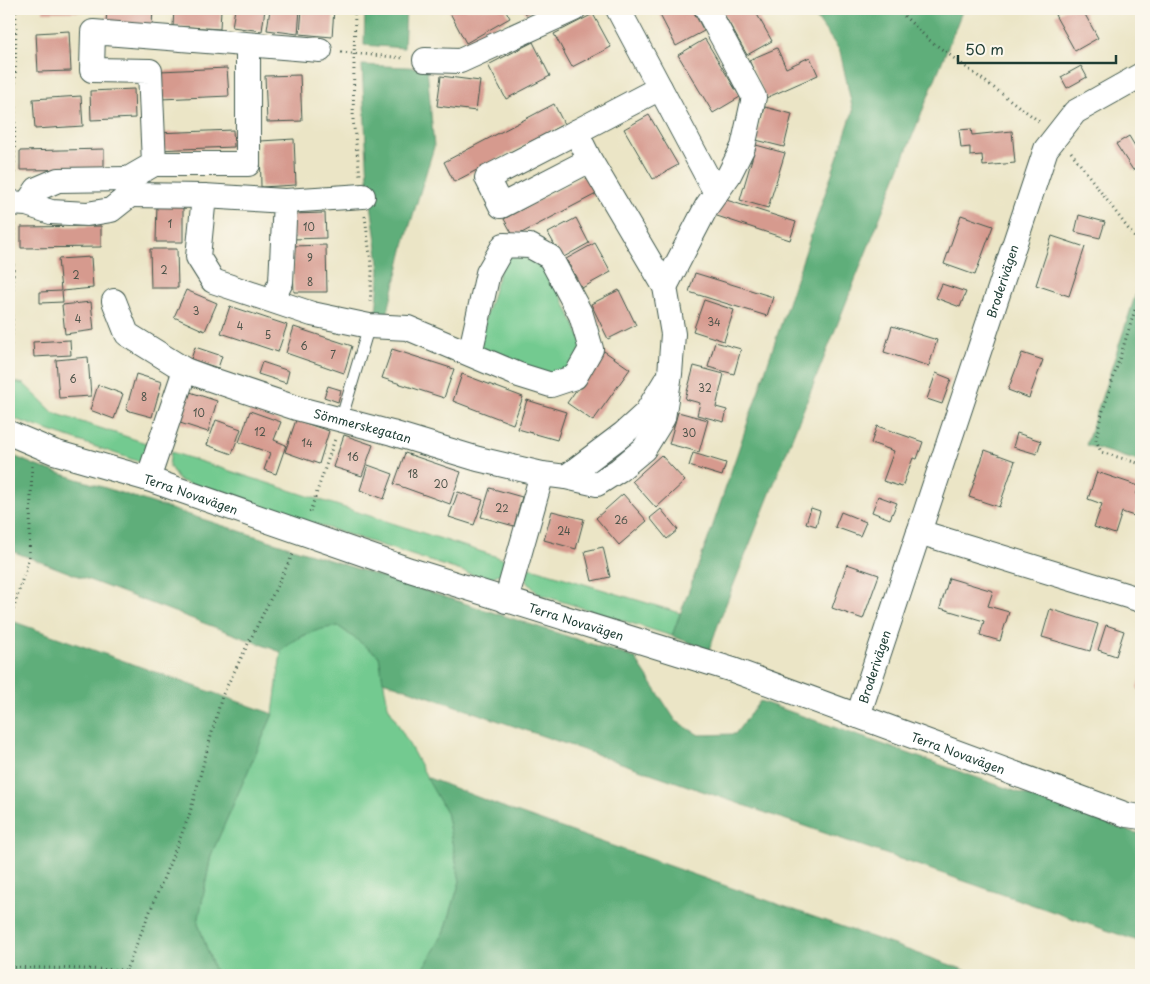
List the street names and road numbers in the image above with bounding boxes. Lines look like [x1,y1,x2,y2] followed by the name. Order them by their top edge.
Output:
[982,242,1023,320] street label: Broderivägen
[312,404,414,447] street label: Sömmerskegatan
[142,469,240,519] street label: Terra Novavägen
[526,598,626,645] street label: Terra Novavägen
[854,628,895,706] street label: Broderivägen
[909,727,1008,778] street label: Terra Novavägen

